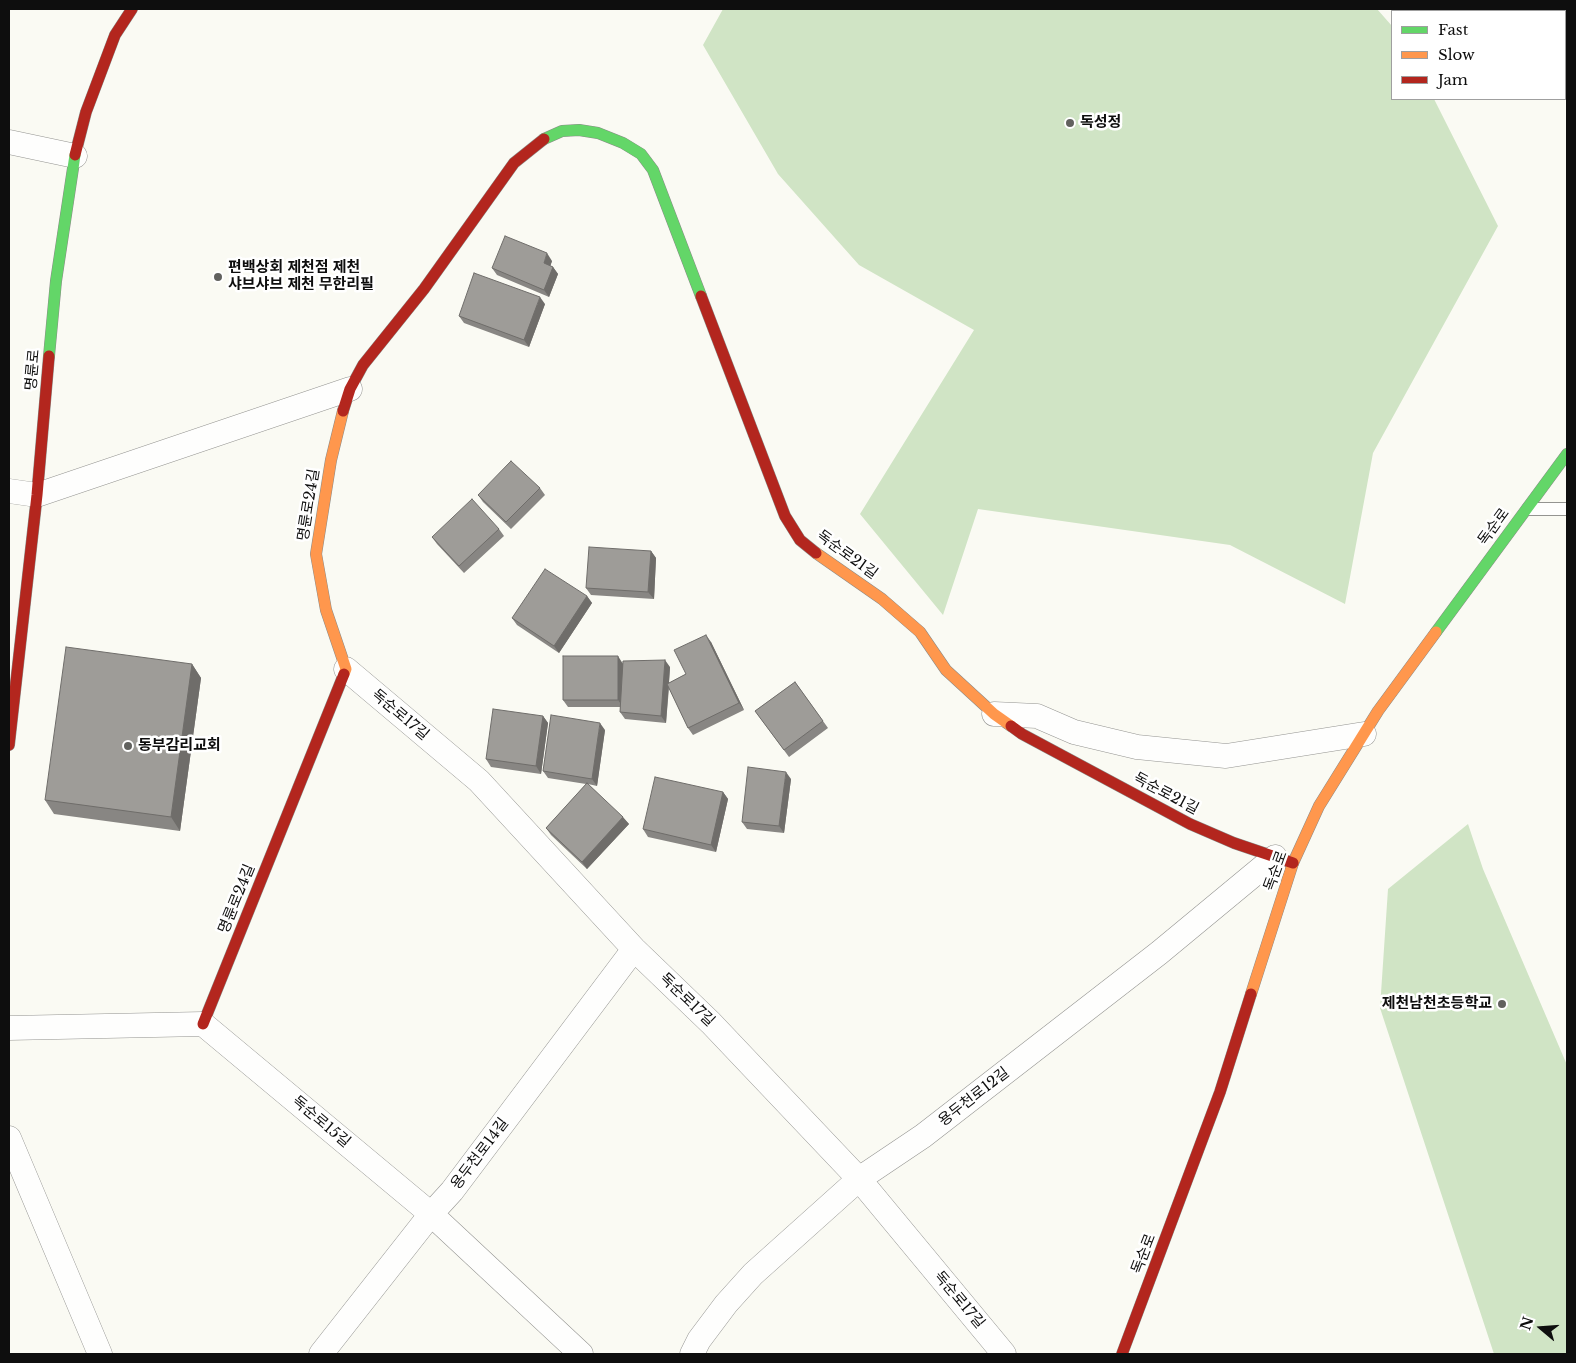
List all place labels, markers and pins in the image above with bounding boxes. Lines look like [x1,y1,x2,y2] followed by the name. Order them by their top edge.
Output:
[1080,114,1121,132] place label: 독성정
[1064,117,1076,129] marker: 독성정
[228,259,374,294] place label: 편백상회 제천점 제천 샤브샤브 제천 무한리필
[212,271,224,283] marker: 편백상회 제천점 제천 샤브샤브 제천 무한리필
[138,737,221,755] place label: 동부감리교회
[122,740,134,752] marker: 동부감리교회
[1382,995,1492,1013] place label: 제천남천초등학교
[1496,998,1508,1010] marker: 제천남천초등학교

